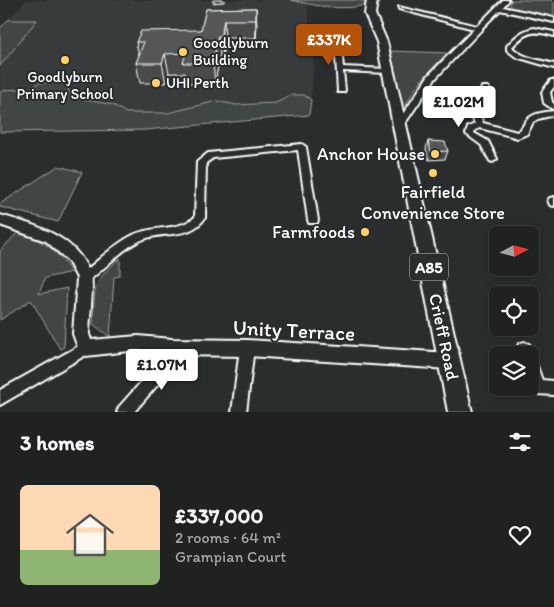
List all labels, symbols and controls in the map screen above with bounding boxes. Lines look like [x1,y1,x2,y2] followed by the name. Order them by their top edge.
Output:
[294,23,364,66] pin: £337K
[307,30,351,49] text: £337K
[193,34,269,69] place label: Goodlyburn Building
[177,46,189,58] marker: Goodlyburn Building
[59,54,71,66] marker: Goodlyburn Primary School
[17,68,114,103] place label: Goodlyburn Primary School
[166,74,229,92] place label: UHI Perth
[150,77,162,89] marker: UHI Perth
[418,86,500,128] pin: £1.02M
[434,92,484,111] text: £1.02M
[317,143,425,165] place label: Anchor House
[429,148,441,160] marker: Anchor House
[427,167,439,179] marker: Fairfield Convenience Store
[361,181,505,224] place label: Fairfield Convenience Store
[272,221,355,243] place label: Farmfoods
[359,226,371,238] marker: Farmfoods
[489,226,539,276] north arrow
[489,226,539,396] map controls
[410,253,448,280] road number: A85
[489,286,539,336] button: locate
[424,291,464,383] street label: Crieff Road
[232,314,356,346] street label: Unity Terrace
[489,346,539,396] button: layers
[121,348,203,391] pin: £1.07M
[137,355,187,374] text: £1.07M
[506,428,534,456] icon: filters
[20,430,95,455] text: 3 homes
[175,503,263,528] text: £337,000
[60,505,120,565] icon: home
[506,521,534,549] icon: heart
[175,528,281,547] text: 2 rooms · 64 m²
[175,547,286,566] text: Grampian Court

